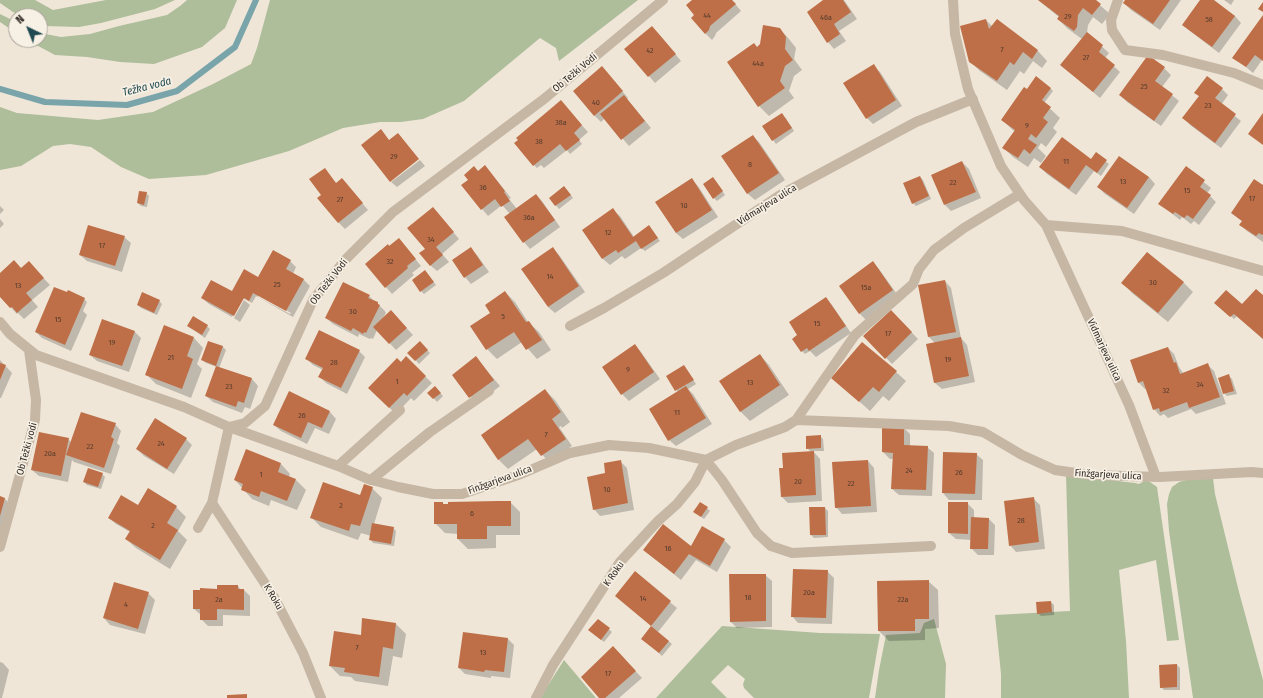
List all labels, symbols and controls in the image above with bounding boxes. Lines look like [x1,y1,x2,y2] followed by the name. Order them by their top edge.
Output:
[8,8,48,48] north arrow
[703,11,711,21] house number: 44
[1064,12,1072,22] house number: 29
[13,13,27,27] text: N
[820,13,832,23] house number: 46a
[1205,15,1213,25] house number: 58
[1000,45,1004,55] house number: 7
[646,46,654,56] house number: 42
[550,51,600,95] street label: Ob Težki Vodi
[1083,53,1089,63] house number: 27
[752,59,764,69] house number: 44a
[121,75,173,99] water label: Težka voda
[1140,82,1148,92] house number: 25
[592,98,600,108] house number: 40
[1204,101,1212,111] house number: 23
[555,118,567,128] house number: 38a
[1025,121,1029,131] house number: 9
[535,137,543,147] house number: 38
[390,152,398,162] house number: 29
[1063,157,1069,167] house number: 11
[748,160,752,170] house number: 8
[1120,177,1126,187] house number: 13
[949,178,957,188] house number: 22
[735,182,799,228] street label: Vidmarjeva ulica
[479,183,487,193] house number: 36
[1184,186,1190,196] house number: 15
[1249,194,1255,204] house number: 17
[337,195,343,205] house number: 27
[680,201,688,211] house number: 10
[523,213,535,223] house number: 36a
[605,228,611,238] house number: 12
[427,235,435,245] house number: 34
[99,241,105,251] house number: 17
[308,257,350,307] street label: Ob Težki Vodi
[386,257,394,267] house number: 32
[547,272,553,282] house number: 14
[1149,278,1157,288] house number: 30
[273,280,281,290] house number: 25
[15,281,21,291] house number: 13
[861,283,871,293] house number: 15a
[349,307,357,317] house number: 30
[501,312,505,322] house number: 5
[55,315,61,325] house number: 15
[1084,317,1124,383] street label: Vidmarjeva ulica
[814,319,820,329] house number: 15
[885,329,891,339] house number: 17
[108,338,116,348] house number: 19
[168,353,174,363] house number: 21
[944,355,952,365] house number: 19
[330,358,338,368] house number: 28
[626,365,630,375] house number: 9
[395,377,399,387] house number: 1
[747,378,753,388] house number: 13
[1196,380,1204,390] house number: 34
[225,382,233,392] house number: 23
[1162,386,1170,396] house number: 32
[674,408,680,418] house number: 11
[298,411,306,421] house number: 26
[14,421,40,477] street label: Ob Težki vodi
[544,430,548,440] house number: 7
[157,439,165,449] house number: 24
[86,442,94,452] house number: 22
[44,449,56,459] house number: 20a
[466,463,534,497] street label: Finžgarjeva ulica
[905,466,913,476] house number: 24
[1074,467,1142,483] street label: Finžgarjeva ulica
[955,468,963,478] house number: 26
[259,470,263,480] house number: 1
[794,477,802,487] house number: 20
[847,479,855,489] house number: 22
[603,485,611,495] house number: 10
[339,501,343,511] house number: 2
[470,509,474,519] house number: 6
[1017,516,1025,526] house number: 28
[151,521,155,531] house number: 2
[664,544,672,554] house number: 16
[601,559,627,589] street label: K Roku
[261,582,285,612] street label: K Roku
[803,588,815,598] house number: 20a
[744,593,752,603] house number: 18
[640,594,646,604] house number: 14
[215,595,223,605] house number: 2a
[898,595,908,605] house number: 22a
[124,600,128,610] house number: 4
[355,643,359,653] house number: 7
[480,648,486,658] house number: 13
[605,669,611,679] house number: 17

